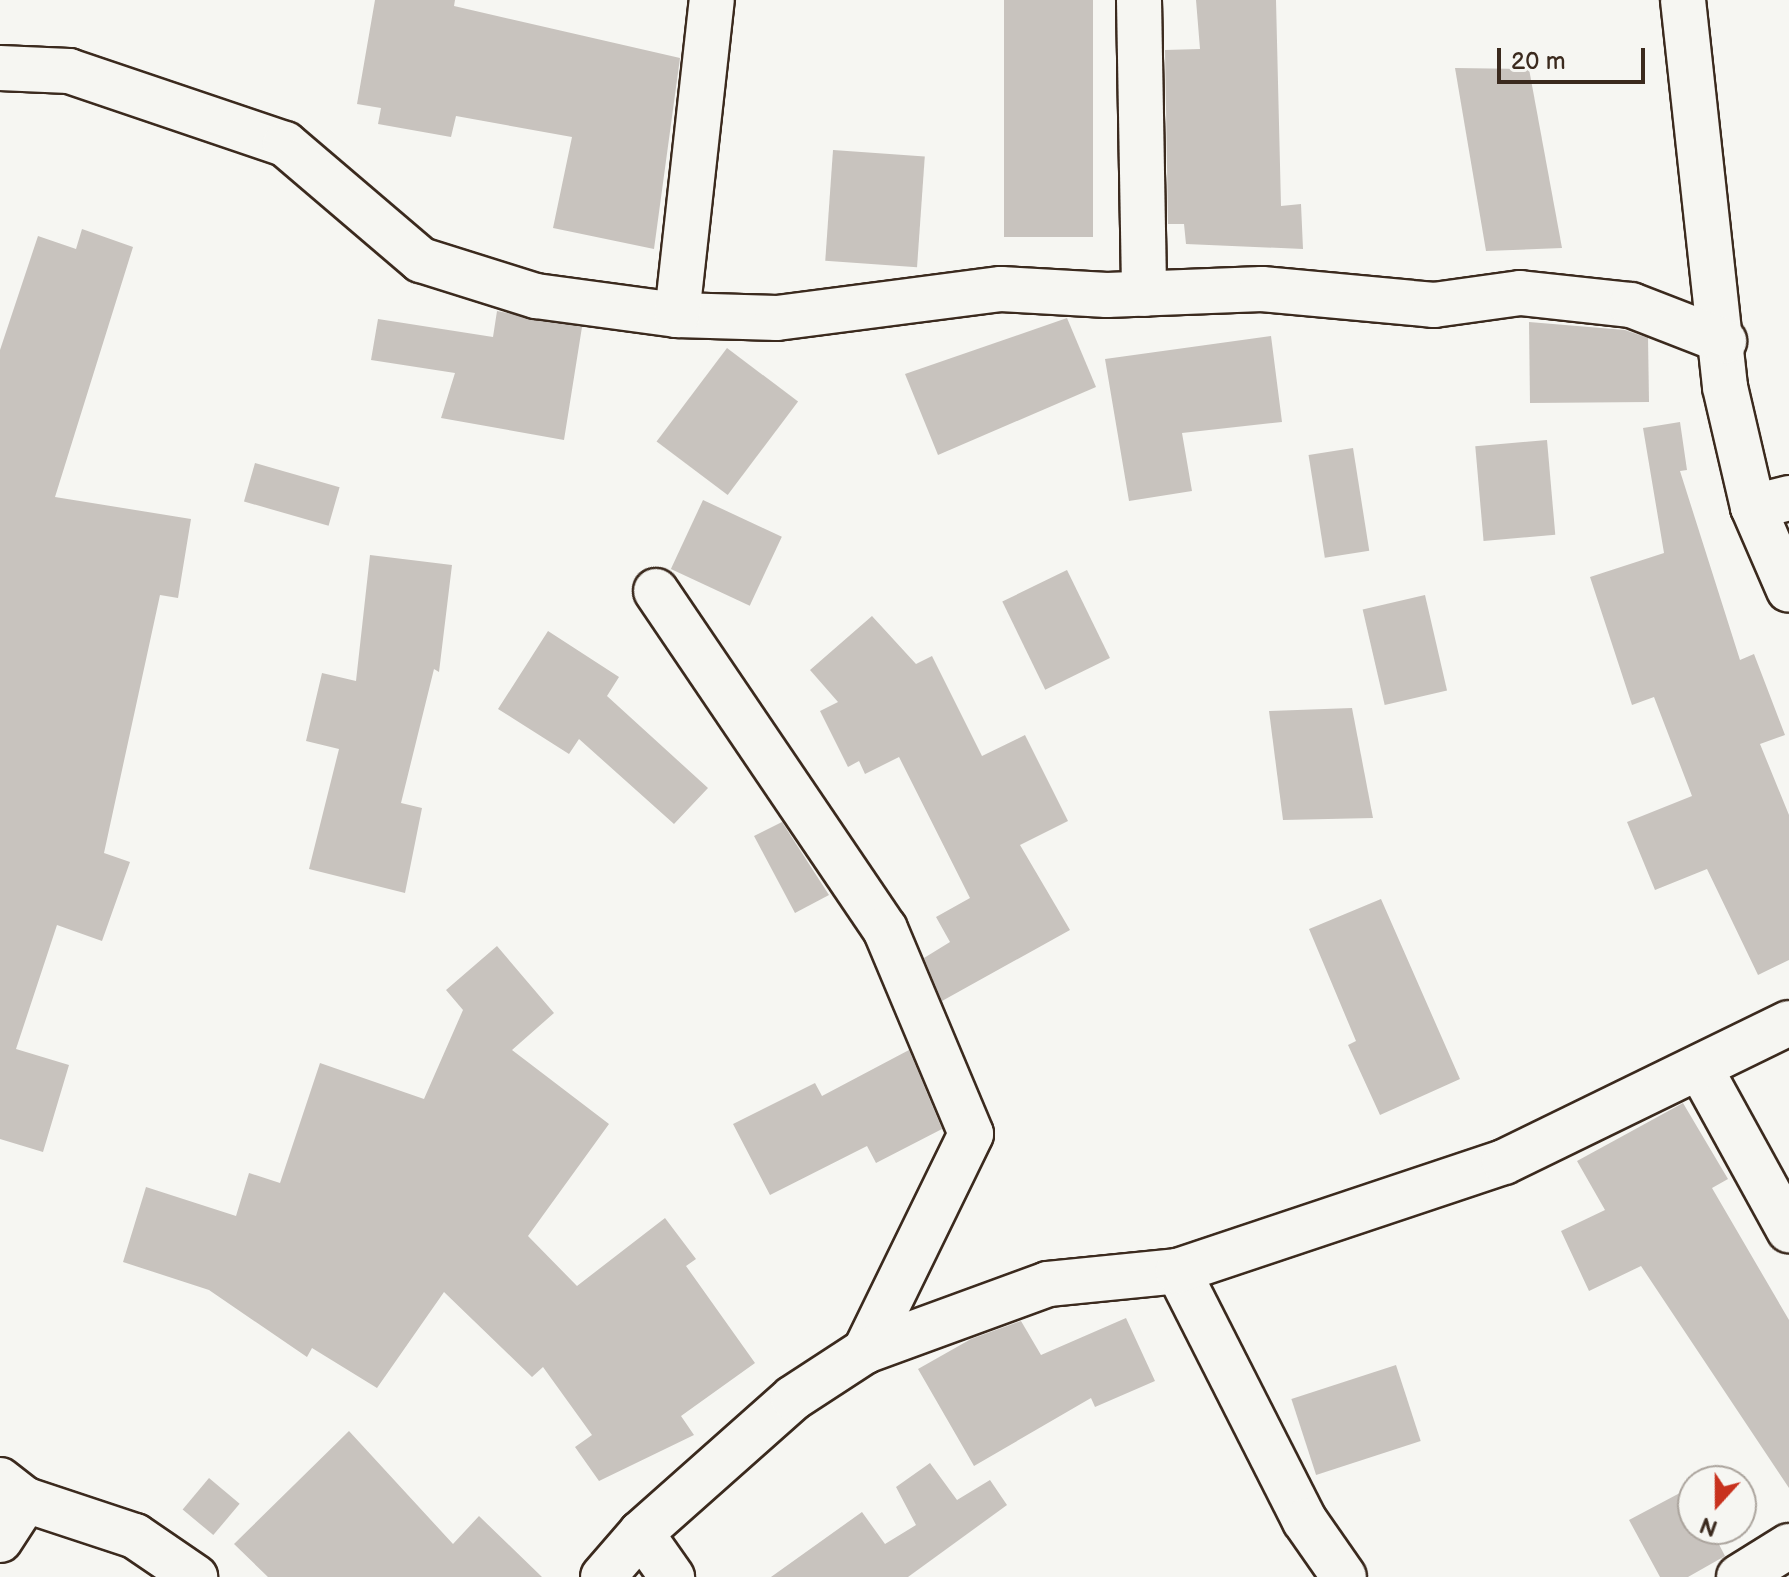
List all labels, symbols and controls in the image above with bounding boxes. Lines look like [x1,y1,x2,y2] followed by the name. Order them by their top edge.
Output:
[1501,32,1649,82] scale bar
[1511,47,1566,76] text: 20 m
[1677,1465,1757,1545] north arrow
[1696,1510,1721,1542] text: N

